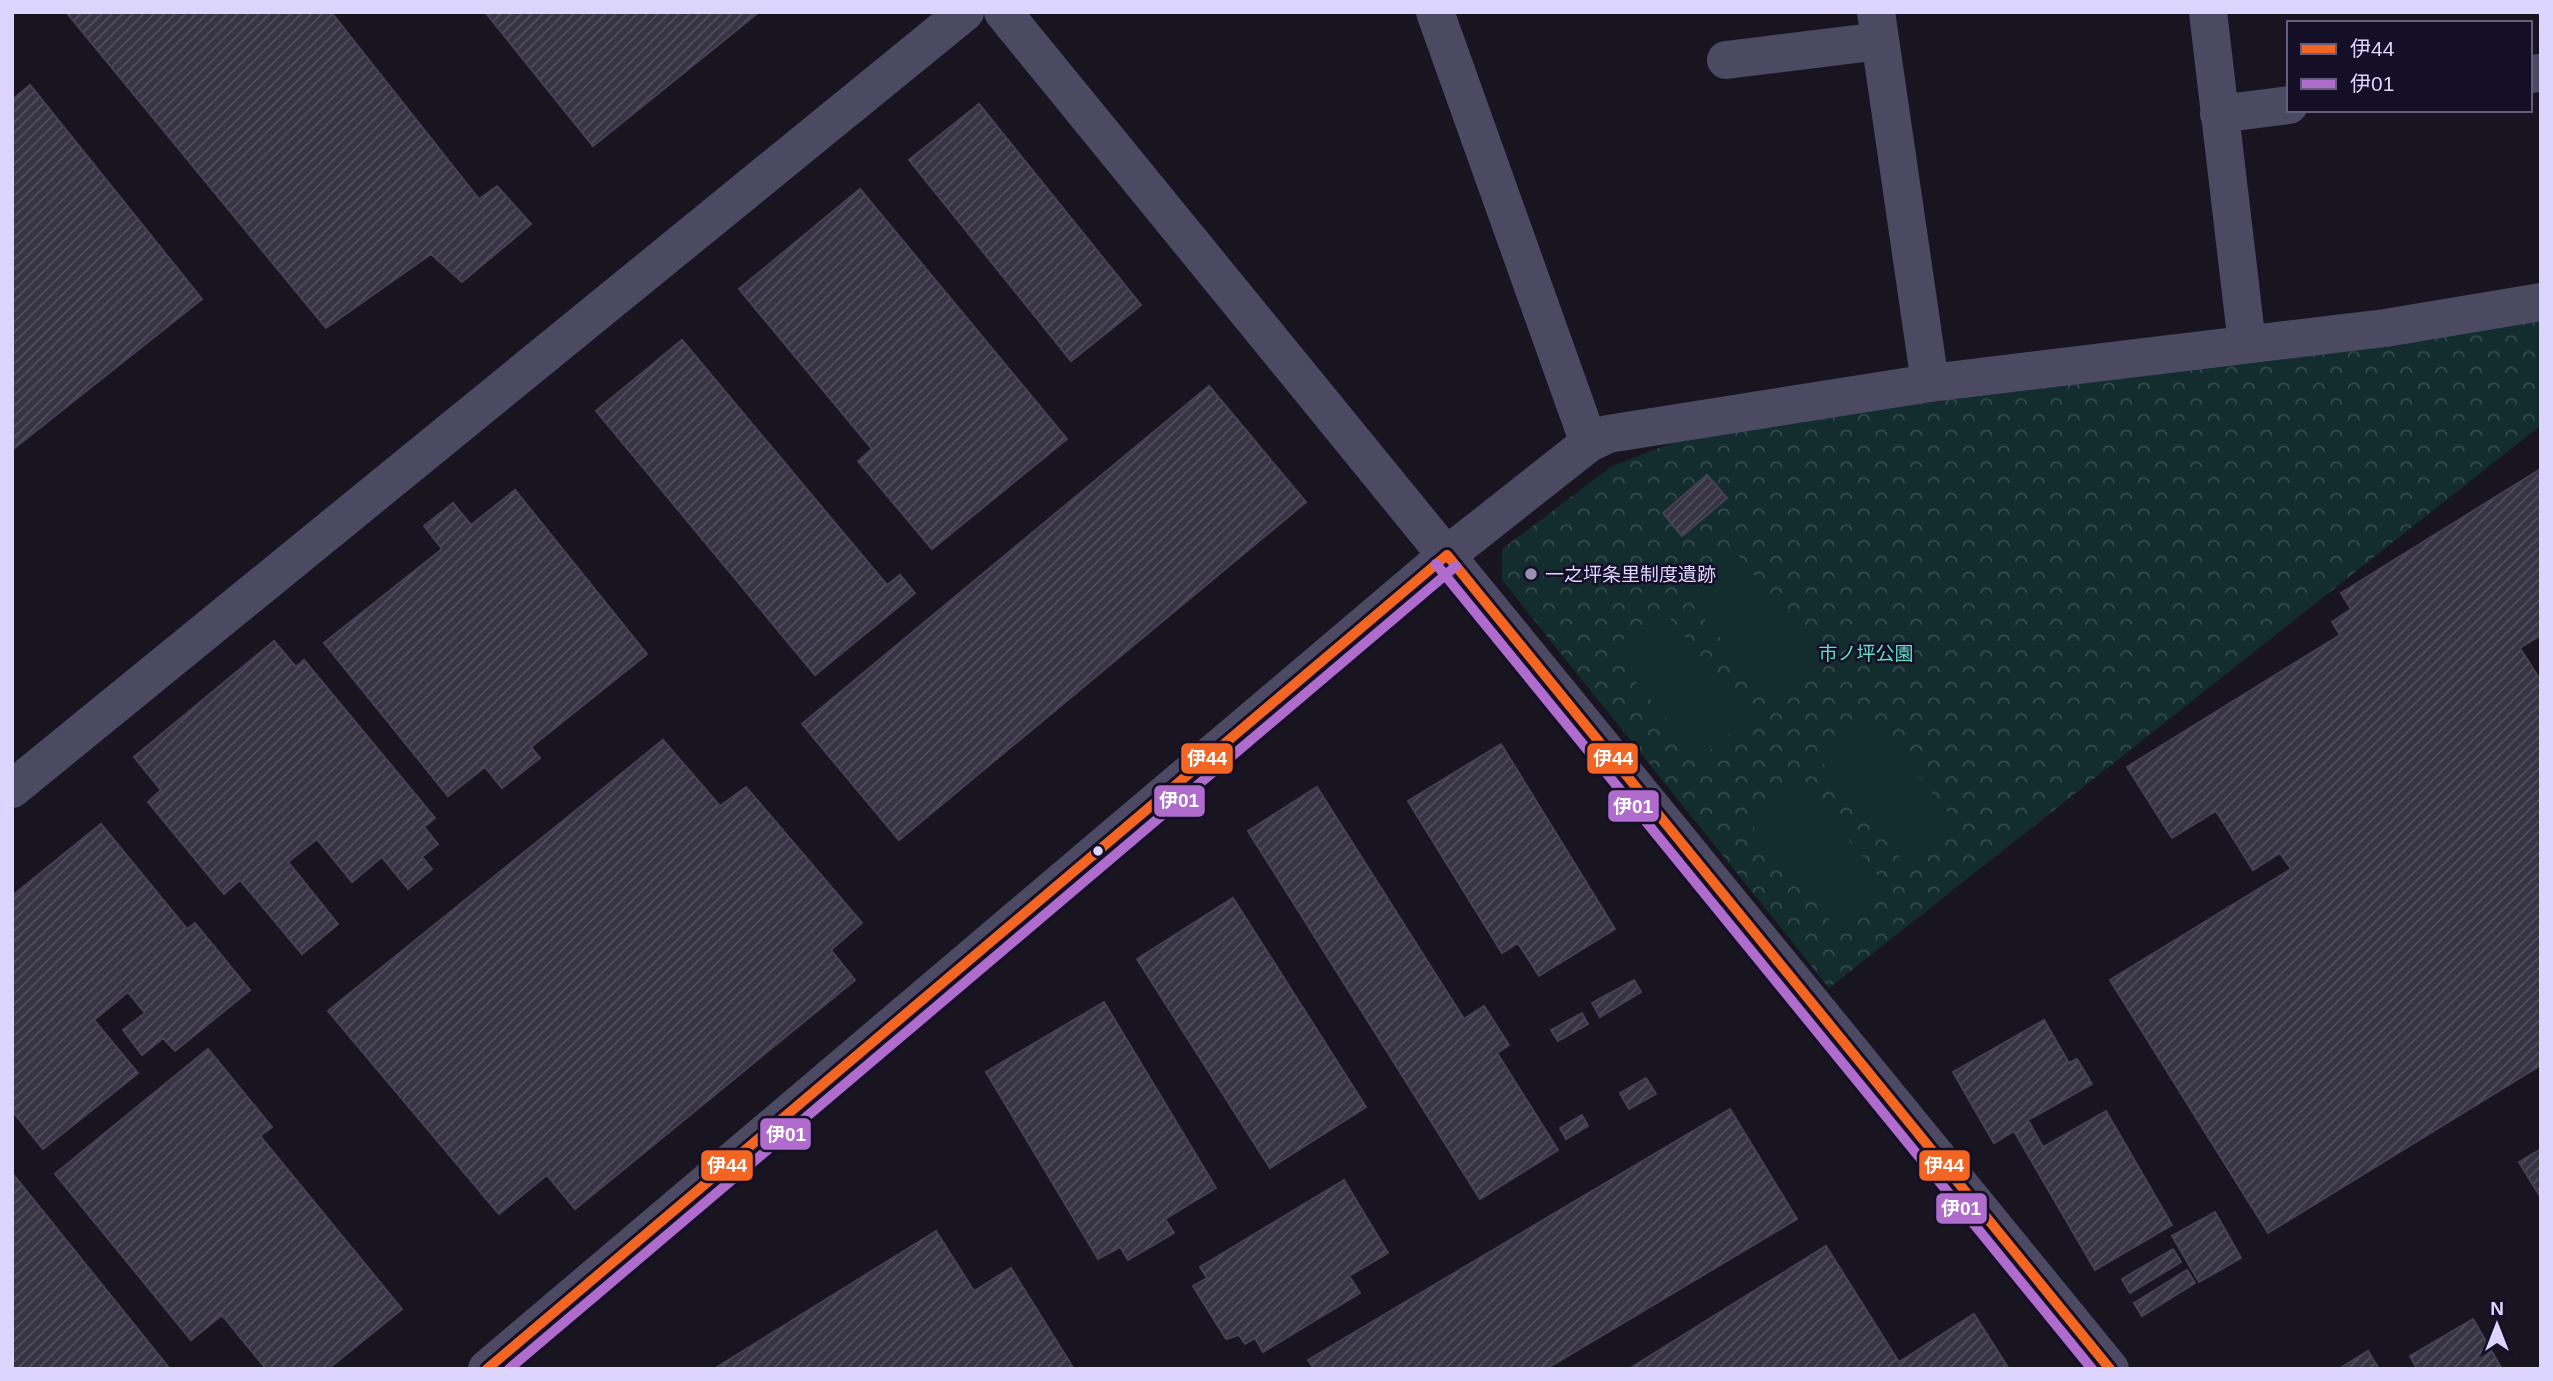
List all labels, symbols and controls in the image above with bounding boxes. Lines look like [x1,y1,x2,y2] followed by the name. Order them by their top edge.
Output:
[2287,21,2532,112] legend
[2350,37,2395,60] text: 伊44
[2350,72,2394,95] text: 伊01
[1545,564,1716,585] place label: 一之坪条里制度遺跡
[1523,566,1539,582] marker: 一之坪条里制度遺跡
[1818,643,1914,664] park label: 市ノ坪公園
[1180,742,1234,775] line badge: 伊44
[1586,742,1639,775] line badge: 伊44
[1187,748,1227,769] text: 伊44
[1593,748,1633,769] text: 伊44
[1153,784,1206,818] line badge: 伊01
[1607,789,1660,823] line badge: 伊01
[1159,790,1199,811] text: 伊01
[1613,796,1653,817] text: 伊01
[1091,844,1105,858] unlabelled marker
[759,1117,812,1151] line badge: 伊01
[766,1124,806,1145] text: 伊01
[700,1149,754,1182] line badge: 伊44
[1918,1149,1971,1182] line badge: 伊44
[707,1155,747,1176] text: 伊44
[1924,1155,1964,1176] text: 伊44
[1935,1192,1988,1225] line badge: 伊01
[1941,1198,1981,1219] text: 伊01
[2462,1290,2532,1360] north arrow
[2490,1298,2504,1319] text: N

